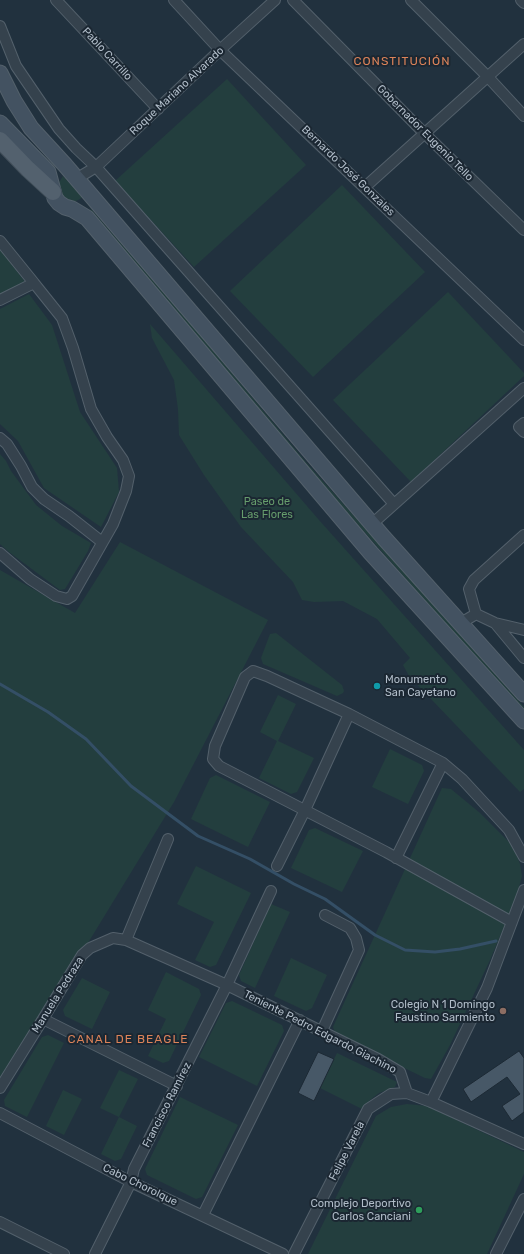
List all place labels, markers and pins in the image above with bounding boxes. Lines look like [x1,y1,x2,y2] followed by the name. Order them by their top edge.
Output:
[385,673,456,699] place label: Monumento San Cayetano
[372,681,382,691] marker: Monumento San Cayetano
[391,998,495,1024] place label: Colegio N 1 Domingo Faustino Sarmiento
[498,1006,508,1016] marker: Colegio N 1 Domingo Faustino Sarmiento
[310,1197,411,1223] place label: Complejo Deportivo Carlos Canciani
[414,1205,424,1215] marker: Complejo Deportivo Carlos Canciani

